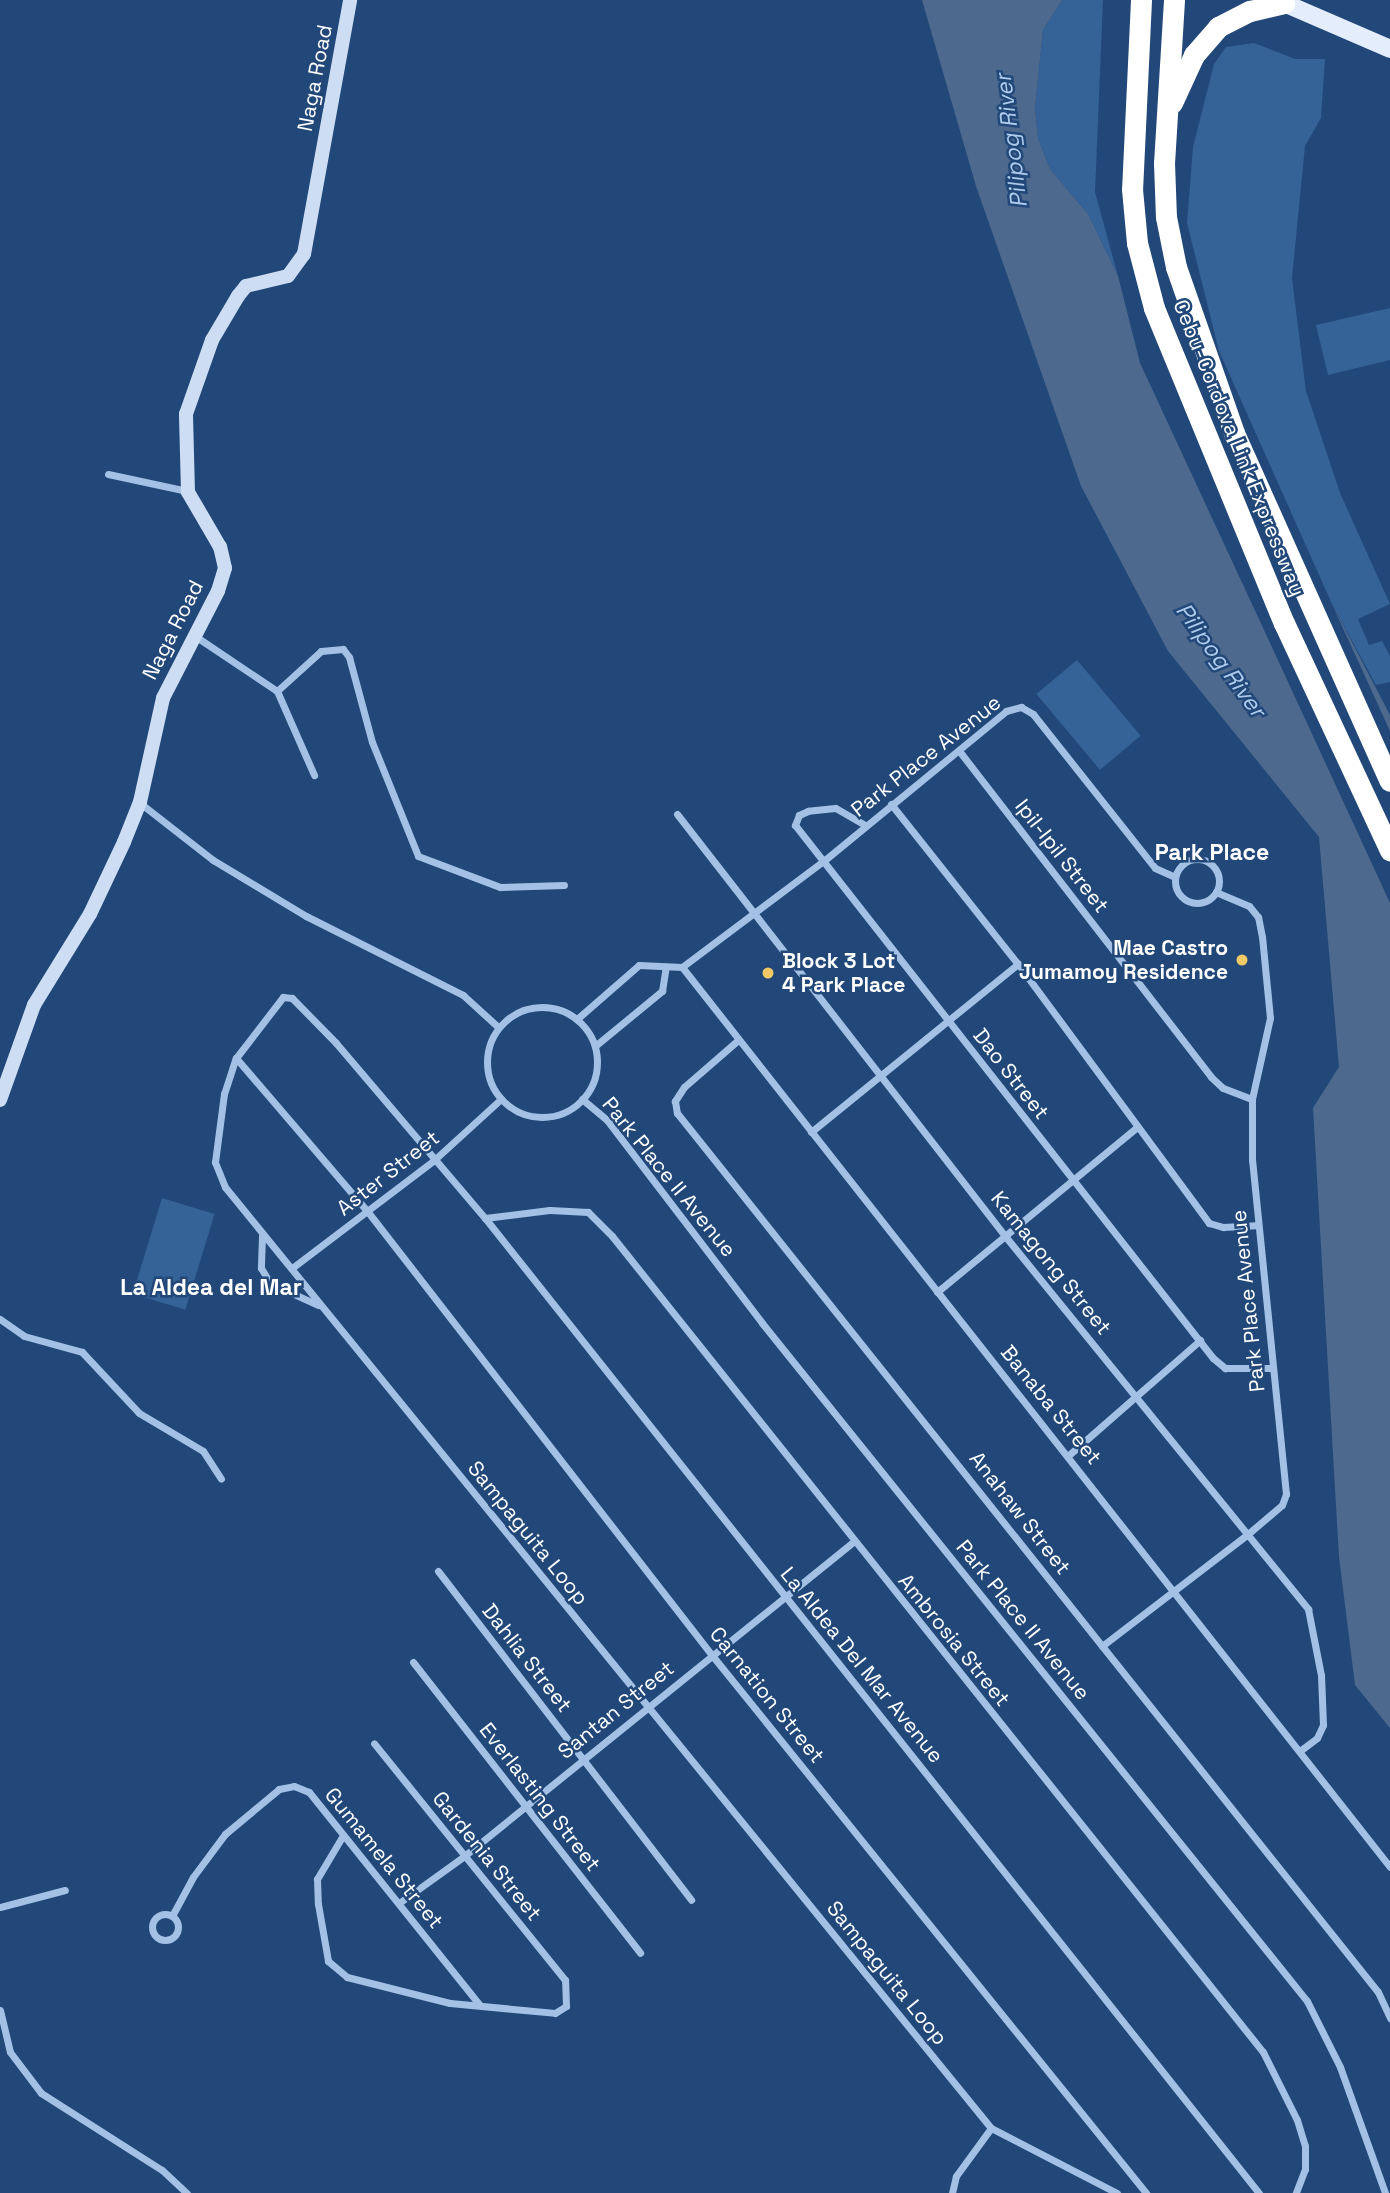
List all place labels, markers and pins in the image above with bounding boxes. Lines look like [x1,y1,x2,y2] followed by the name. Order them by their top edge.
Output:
[1019,935,1228,985] place label: Mae Castro Jumamoy Residence
[782,948,905,998] place label: Block 3 Lot 4 Park Place
[1234,952,1250,968] marker: Mae Castro Jumamoy Residence
[760,965,776,981] marker: Block 3 Lot 4 Park Place

